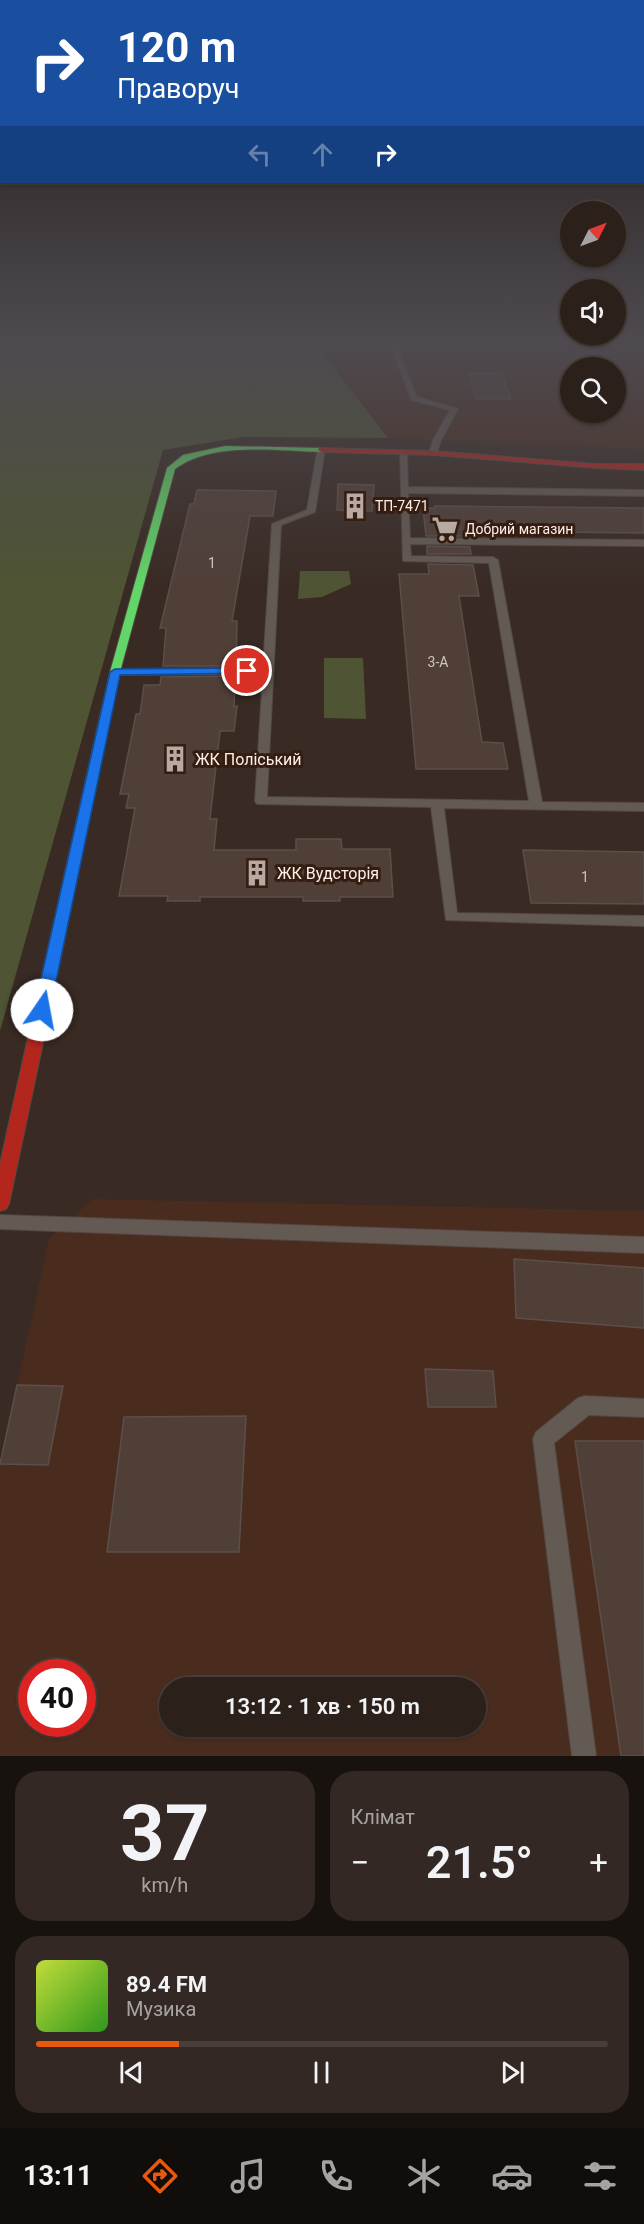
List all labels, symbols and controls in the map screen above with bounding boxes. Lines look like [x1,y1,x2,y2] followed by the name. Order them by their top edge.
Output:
[117,23,236,72] text: 120 m
[18,24,96,102] icon: right
[117,73,239,105] text: Праворуч
[243,138,276,171] icon: left
[306,138,339,171] icon: ahead
[369,138,402,171] icon: right
[560,201,626,267] north arrow
[560,201,626,423] map controls
[560,279,626,345] button: sound
[560,357,626,423] button: search
[340,491,370,521] building icon: ТП-7471
[375,498,429,514] place label: ТП-7471
[430,514,460,544] supermarket icon: Добрий магазин
[465,521,573,537] place label: Добрий магазин
[208,555,216,571] house number: 1
[221,645,272,696] pin
[230,654,263,687] icon: arrive
[428,654,448,670] house number: 3-А
[160,744,190,774] building icon: ЖК Поліський
[195,750,302,769] place label: ЖК Поліський
[242,858,272,888] building icon: ЖК Вудсторія
[277,864,379,883] place label: ЖК Вудсторія
[581,869,589,885] house number: 1
[10,978,74,1042] position arrow
[18,1659,96,1737] speed limit sign: 40
[225,1694,420,1719] text: 13:12 · 1 хв · 150 m
[120,1788,210,1879] text: 37
[351,1805,415,1829] text: Клімат
[426,1836,533,1889] text: 21.5°
[351,1843,369,1882] text: −
[589,1843,608,1882] text: +
[141,1873,188,1897] text: km/h
[126,1972,207,1997] text: 89.4 FM
[126,1997,196,2021] text: Музика
[115,2056,148,2089] icon: previous
[305,2056,338,2089] icon: pause
[496,2056,529,2089] icon: next
[139,2155,181,2197] icon: directions
[227,2155,269,2197] icon: music
[315,2155,357,2197] icon: phone
[403,2155,445,2197] icon: climate
[491,2155,533,2197] icon: car
[579,2155,621,2197] icon: filters
[23,2160,93,2192] text: 13:11

